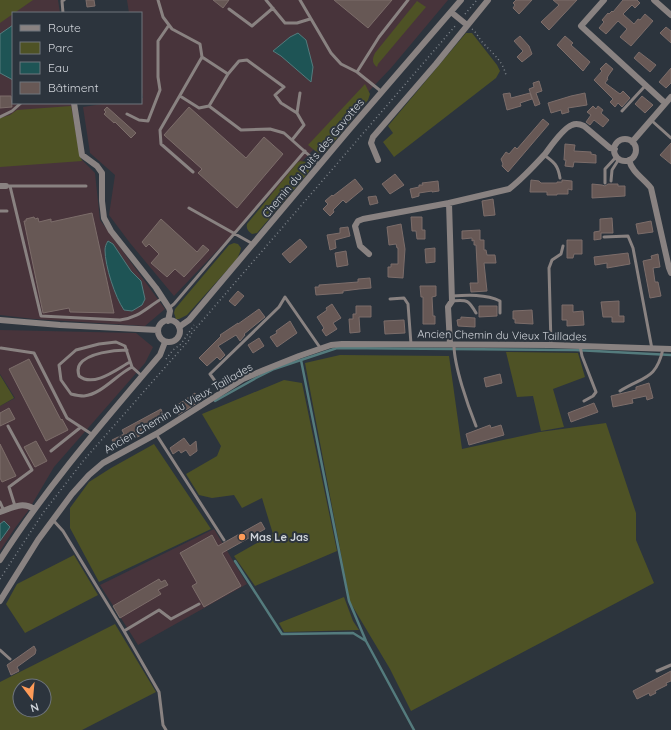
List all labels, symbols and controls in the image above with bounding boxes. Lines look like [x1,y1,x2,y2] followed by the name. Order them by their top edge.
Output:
[12,12,142,104] legend
[48,20,81,35] text: Route
[48,40,73,55] text: Parc
[48,60,69,75] text: Eau
[48,80,98,95] text: Bâtiment
[259,96,367,220] street label: Chemin du Puits des Gavottes
[417,327,587,343] street label: Ancien Chemin du Vieux Taillades
[101,360,255,456] street label: Ancien Chemin du Vieux Taillades
[250,530,308,544] place label: Mas Le Jas
[237,532,247,542] marker: Mas Le Jas
[12,678,52,718] north arrow
[29,700,41,715] text: N

